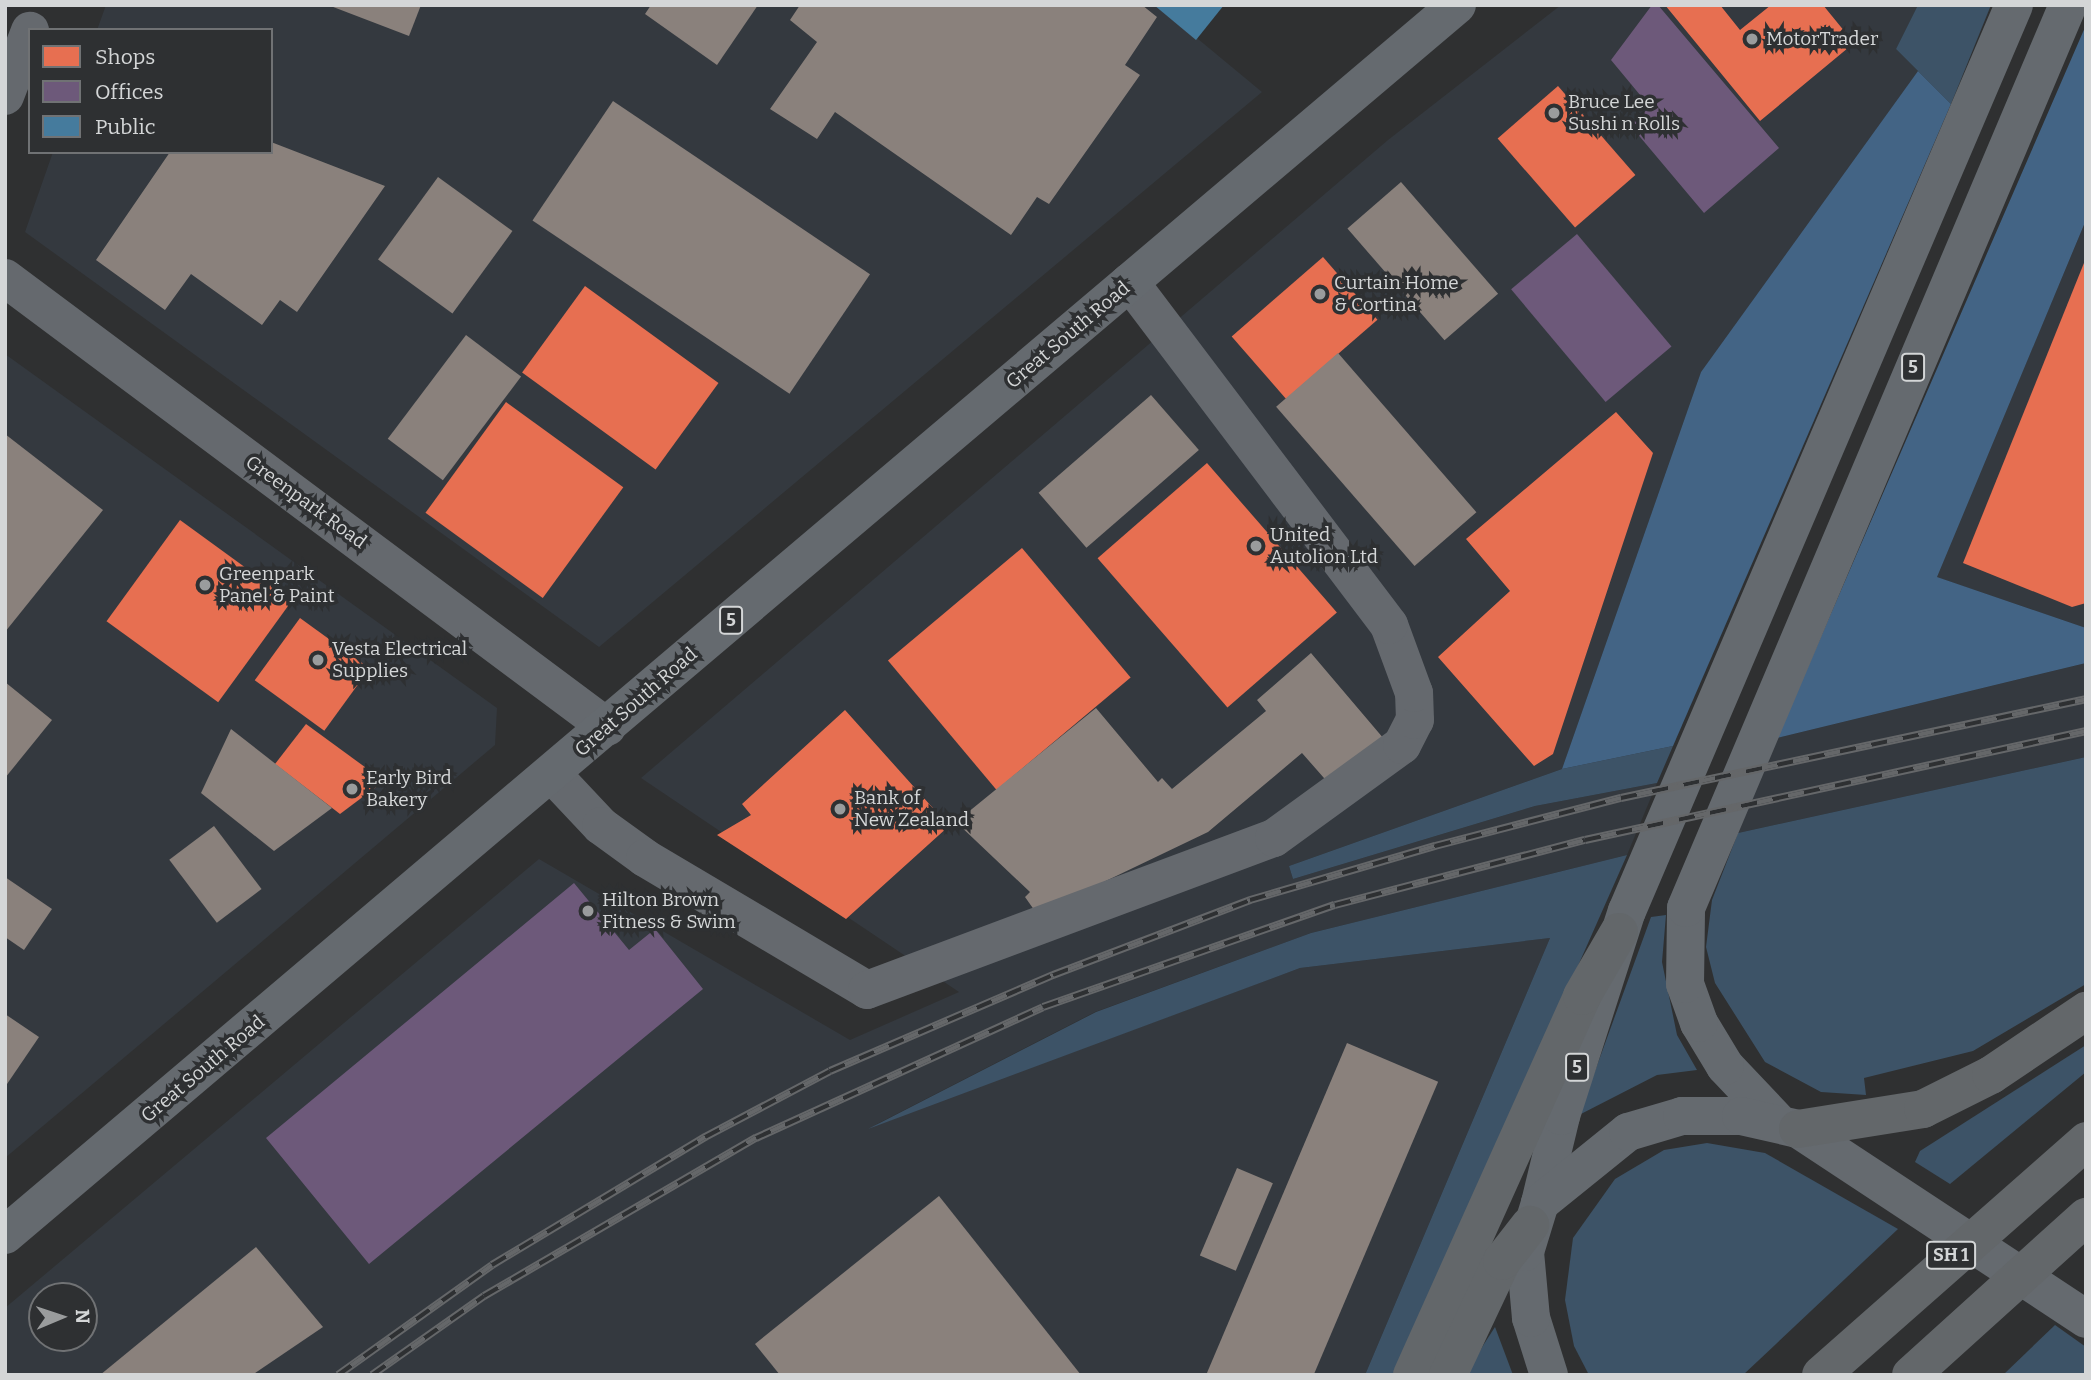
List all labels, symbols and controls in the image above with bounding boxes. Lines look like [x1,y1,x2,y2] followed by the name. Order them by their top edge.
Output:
[28,28,273,154] legend
[1766,28,1878,50] place label: MotorTrader
[1744,31,1760,47] marker: MotorTrader
[95,44,155,70] text: Shops
[95,79,164,105] text: Offices
[1568,91,1680,135] place label: Bruce Lee Sushi n Rolls
[1546,105,1562,121] marker: Bruce Lee Sushi n Rolls
[95,114,156,140] text: Public
[1334,272,1459,316] place label: Curtain Home & Cortina
[1002,277,1134,393] street label: Great South Road
[1312,286,1328,302] marker: Curtain Home & Cortina
[1901,352,1925,382] road number: 5
[241,451,371,553] street label: Greenpark Road
[1270,524,1378,568] place label: United Autolion Ltd
[1248,538,1264,554] marker: United Autolion Ltd
[219,563,335,607] place label: Greenpark Panel & Paint
[197,577,213,593] marker: Greenpark Panel & Paint
[719,606,743,634] road number: 5
[332,638,467,682] place label: Vesta Electrical Supplies
[570,643,702,761] street label: Great South Road
[310,652,326,668] marker: Vesta Electrical Supplies
[366,767,452,811] place label: Early Bird Bakery
[344,781,360,797] marker: Early Bird Bakery
[854,787,969,831] place label: Bank of New Zealand
[832,801,848,817] marker: Bank of New Zealand
[602,889,736,933] place label: Hilton Brown Fitness & Swim
[580,903,596,919] marker: Hilton Brown Fitness & Swim
[137,1011,269,1127] street label: Great South Road
[1565,1052,1589,1082] road number: 5
[1925,1240,1977,1270] road number: SH 1
[28,1282,98,1352] north arrow
[71,1309,94,1324] text: N

